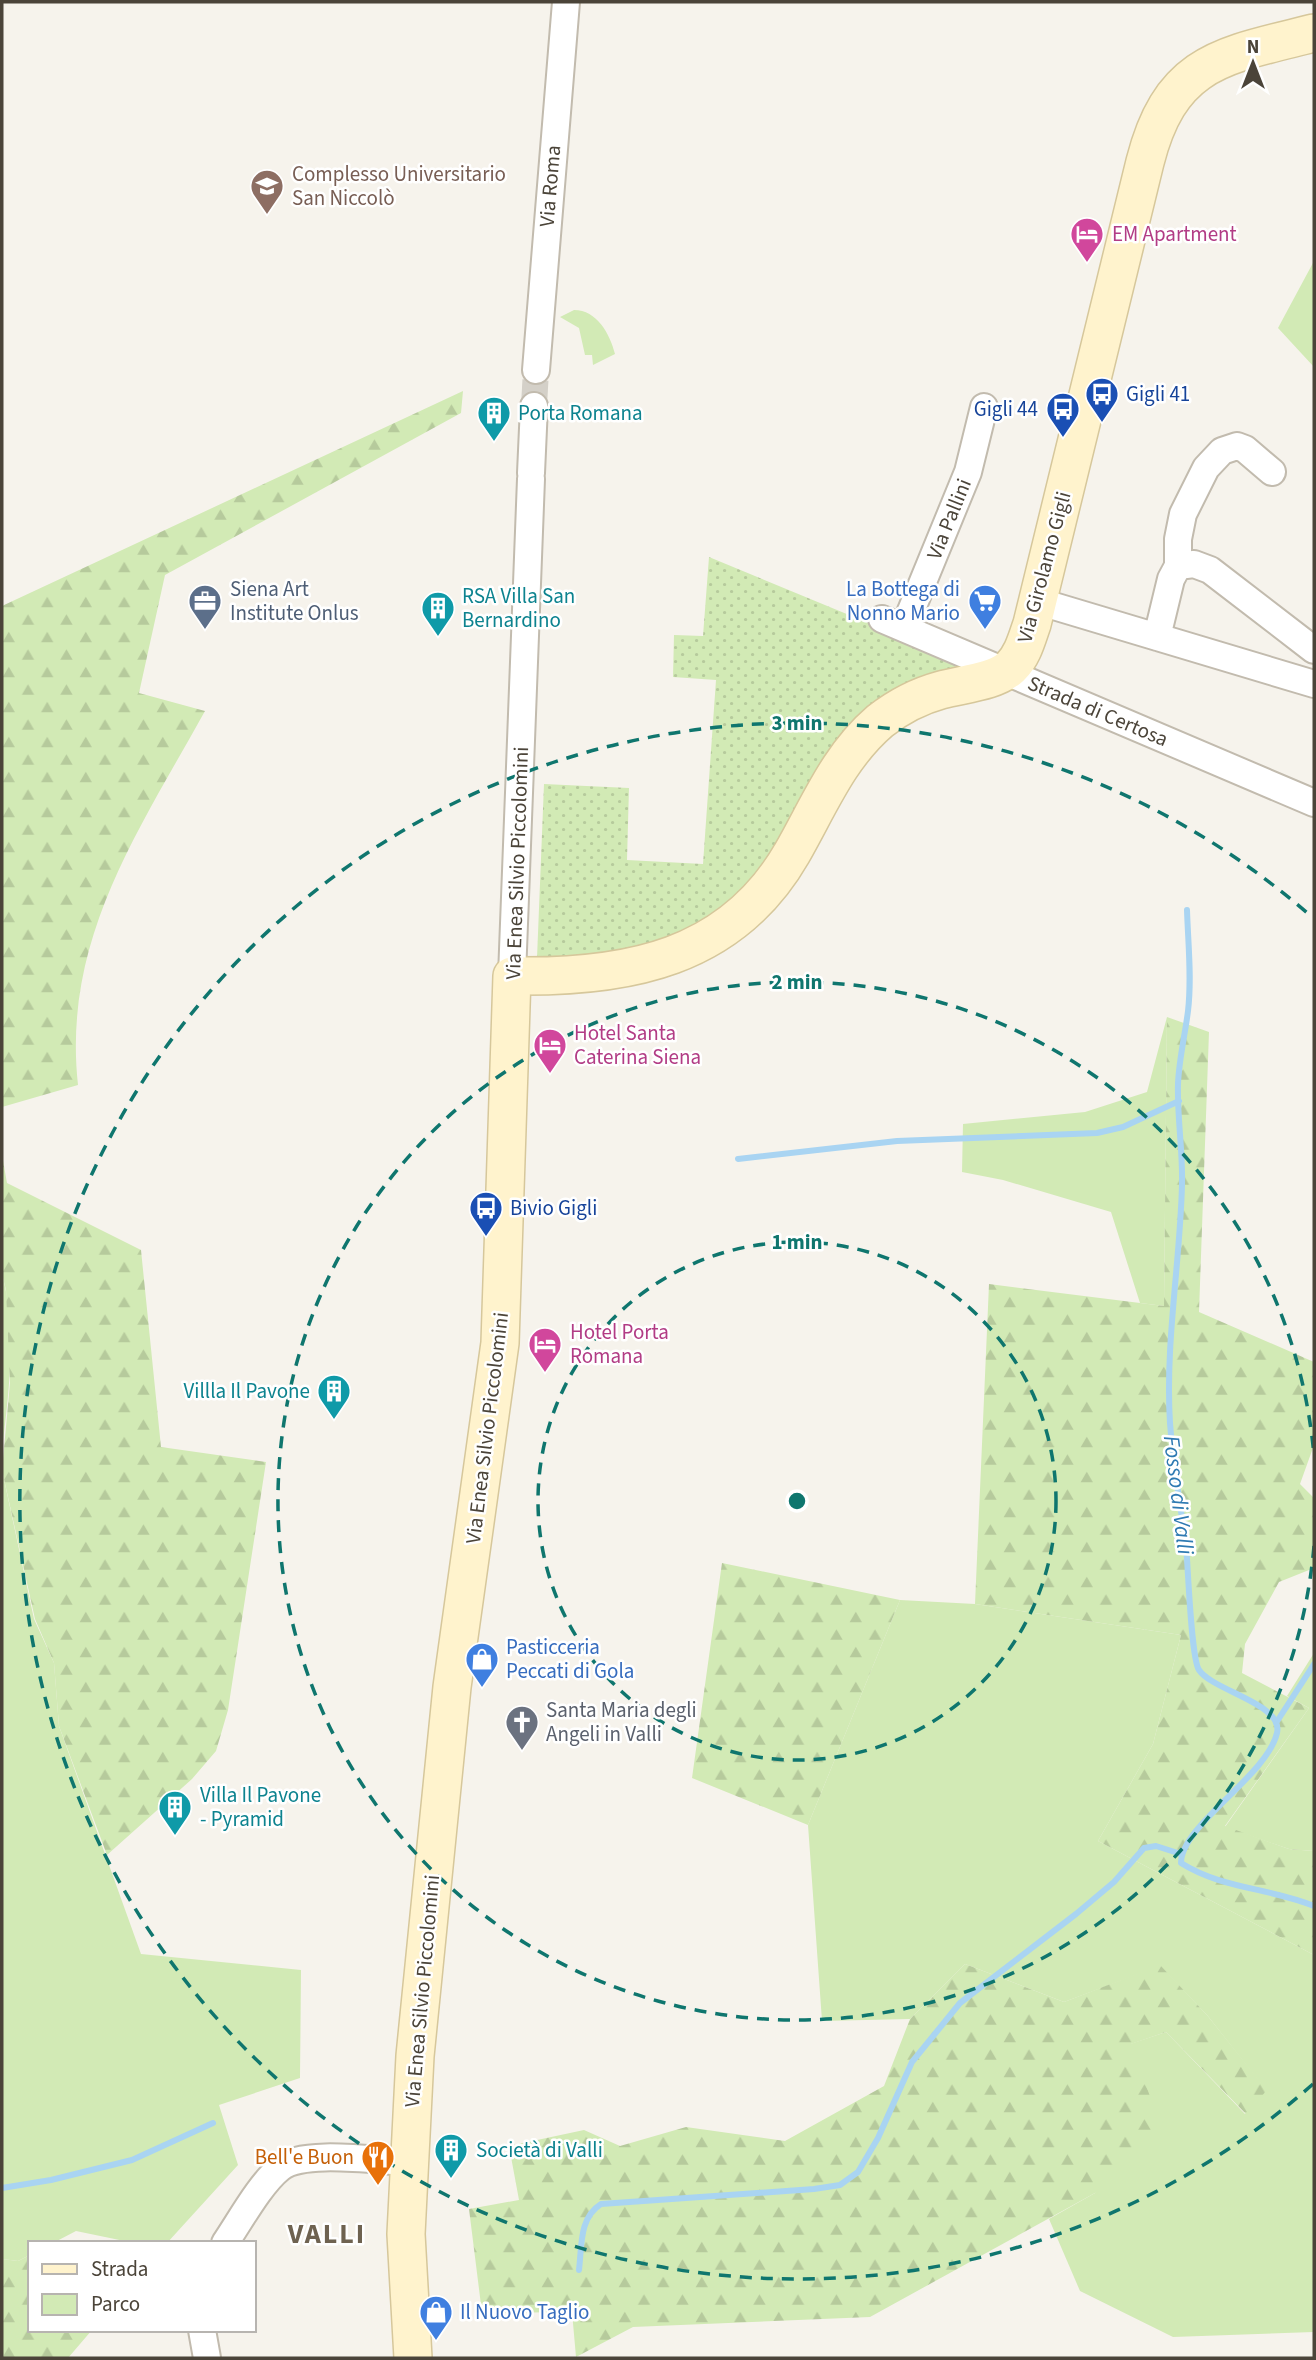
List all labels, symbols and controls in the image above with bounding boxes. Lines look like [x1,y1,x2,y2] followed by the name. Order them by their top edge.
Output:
[1218,28,1288,98] north arrow
[1247,34,1259,61] text: N
[531,144,569,228] street label: Via Roma
[292,159,506,213] place label: Complesso Universitario San Niccolò
[248,167,286,216] school or university icon: Complesso Universitario San Niccolò
[1068,215,1106,264] hotel icon: EM Apartment
[1112,219,1237,249] place label: EM Apartment
[1083,375,1121,424] bus stop icon: Gigli 41
[1126,379,1190,409] place label: Gigli 41
[1044,390,1082,439] bus stop icon: Gigli 44
[475,394,513,443] building icon: Porta Romana
[974,394,1038,424] place label: Gigli 44
[518,398,643,428] place label: Porta Romana
[919,474,979,564] street label: Via Pallini
[1009,488,1079,646] street label: Via Girolamo Gigli
[230,574,359,628] place label: Siena Art Institute Onlus
[846,574,960,628] place label: La Bottega di Nonno Mario
[462,581,575,635] place label: RSA Villa San Bernardino
[186,582,224,631] office icon: Siena Art Institute Onlus
[966,582,1004,631] supermarket icon: La Bottega di Nonno Mario
[419,589,457,638] building icon: RSA Villa San Bernardino
[1023,668,1173,754] street label: Strada di Certosa
[771,708,823,738] text: 3 min
[498,746,536,980] street label: Via Enea Silvio Piccolomini
[771,967,823,997] text: 2 min
[574,1018,701,1072] place label: Hotel Santa Caterina Siena
[531,1026,569,1075] hotel icon: Hotel Santa Caterina Siena
[467,1189,505,1238] bus stop icon: Bivio Gigli
[510,1193,597,1223] place label: Bivio Gigli
[771,1227,823,1257] text: 1 min
[458,1310,516,1546] street label: Via Enea Silvio Piccolomini
[570,1317,669,1371] place label: Hotel Porta Romana
[526,1325,564,1374] hotel icon: Hotel Porta Romana
[315,1372,353,1421] building icon: Villla Il Pavone
[184,1376,310,1406] place label: Villla Il Pavone
[1155,1434,1202,1557] water label: Fosso di Valli
[785,1489,809,1513] centre of rings
[506,1632,634,1686] place label: Pasticceria Peccati di Gola
[463,1640,501,1689] shop icon: Pasticceria Peccati di Gola
[546,1695,697,1749] place label: Santa Maria degli Angeli in Valli
[503,1703,541,1752] church icon: Santa Maria degli Angeli in Valli
[200,1780,321,1834] place label: Villa Il Pavone - Pyramid
[156,1788,194,1837] building icon: Villa Il Pavone - Pyramid
[397,1874,447,2108] street label: Via Enea Silvio Piccolomini
[432,2131,470,2180] building icon: Società di Valli
[476,2135,603,2165] place label: Società di Valli
[359,2138,397,2187] restaurant icon: Bell'e Buon
[255,2142,354,2172] place label: Bell'e Buon
[287,2214,366,2254] district label: VALLI
[28,2241,256,2332] legend
[91,2254,148,2284] text: Strada
[91,2289,140,2319] text: Parco
[417,2293,455,2342] shop icon: Il Nuovo Taglio
[460,2297,590,2327] place label: Il Nuovo Taglio

